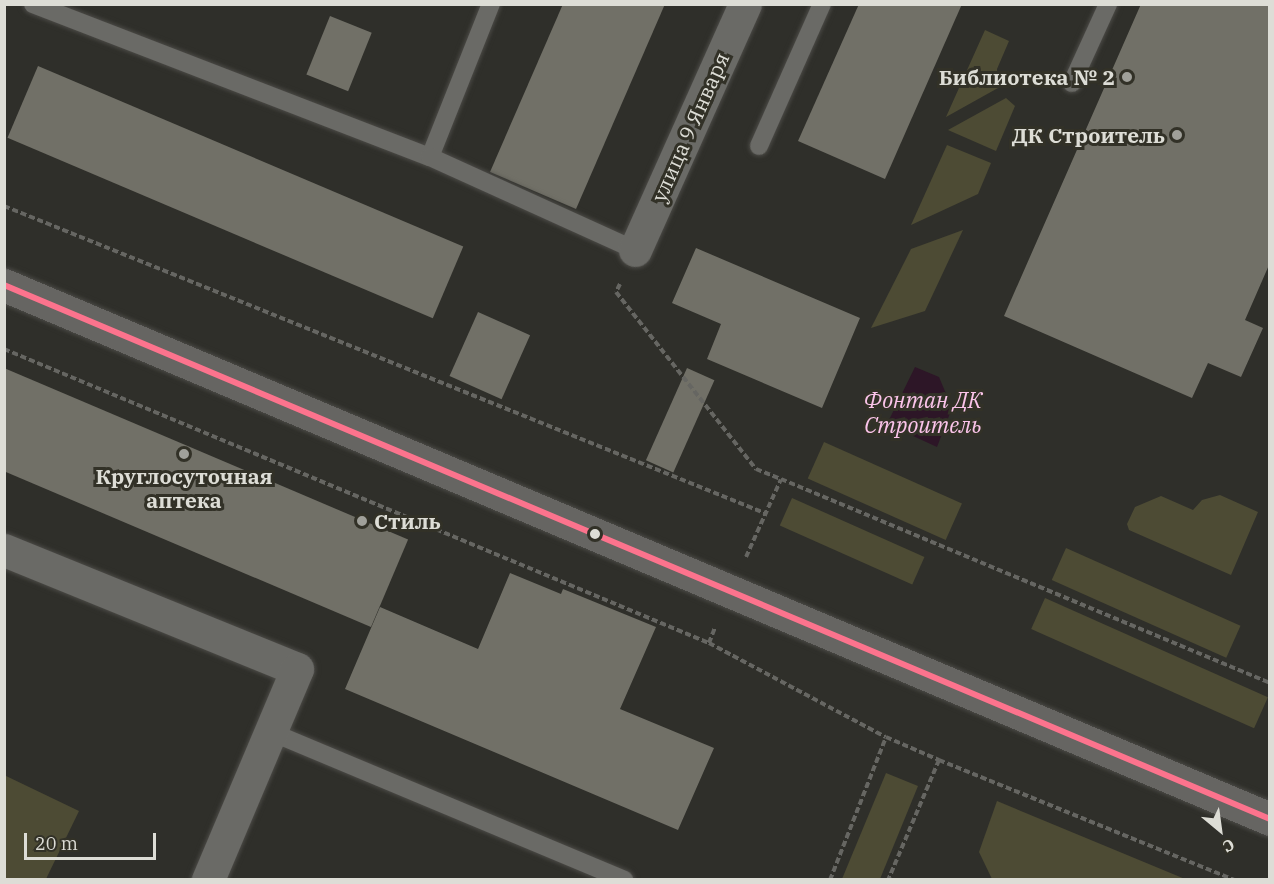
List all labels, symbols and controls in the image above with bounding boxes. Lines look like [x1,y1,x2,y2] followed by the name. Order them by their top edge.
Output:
[646,48,734,206] street label: улица 9 Января
[939,64,1115,90] place label: Библиотека № 2
[1120,70,1134,84] marker: Библиотека № 2
[1012,122,1165,148] place label: ДК Строитель
[1170,128,1184,142] marker: ДК Строитель
[864,386,982,438] water label: Фонтан ДК Строитель
[177,447,191,461] marker: Круглосуточная аптека
[95,463,273,513] place label: Круглосуточная аптека
[374,508,441,534] place label: Стиль
[355,514,369,528] marker: Стиль
[589,528,601,540] unlabelled marker
[1190,800,1250,860] north arrow
[27,821,159,859] scale bar
[35,832,78,855] text: 20 m
[1219,834,1238,857] text: С

